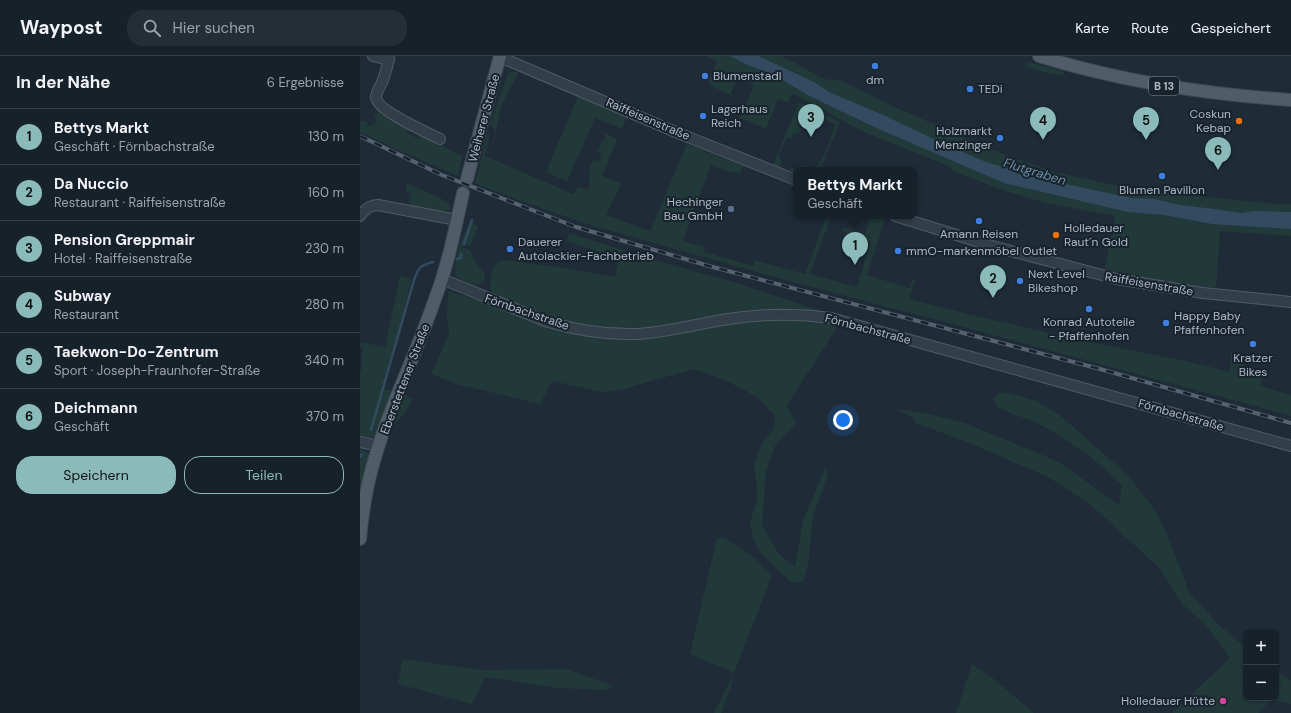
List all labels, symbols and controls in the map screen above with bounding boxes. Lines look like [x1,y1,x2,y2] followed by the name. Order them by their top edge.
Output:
[127,10,407,46] search box
[20,15,103,40] text: Waypost
[141,17,163,39] icon: search
[173,18,255,38] text: Hier suchen
[1075,19,1109,37] text: Karte
[1131,19,1169,37] text: Route
[1191,19,1271,37] text: Gespeichert
[870,61,880,71] marker: dm
[713,68,781,84] place label: Blumenstadl
[16,71,111,93] text: In der Nähe
[700,71,710,81] marker: Blumenstadl
[465,72,503,164] street label: Weiherer Straße
[866,72,884,88] place label: dm
[267,74,344,91] text: 6 Ergebnisse
[1149,77,1179,95] road number: B 13
[978,81,1003,97] place label: TEDi
[965,84,975,94] marker: TEDi
[604,94,693,144] street label: Raiffeisenstraße
[711,101,768,131] place label: Lagerhaus Reich
[798,104,824,137] pin: 3
[1189,106,1231,136] place label: Coskun Kebap
[1030,107,1056,140] pin: 4
[1133,107,1159,140] pin: 5
[698,111,708,121] marker: Lagerhaus Reich
[1234,116,1244,126] marker: Coskun Kebap
[54,118,149,138] text: Bettys Markt
[935,123,993,153] place label: Holzmarkt Menzinger
[27,128,31,145] text: 1
[308,128,344,145] text: 130 m
[995,133,1005,143] marker: Holzmarkt Menzinger
[1205,137,1231,170] pin: 6
[54,138,215,155] text: Geschäft · Förnbachstraße
[1002,154,1068,189] water label: Flutgraben
[793,167,917,219] popup
[1157,171,1167,181] marker: Blumen Pavillon
[54,174,129,194] text: Da Nuccio
[807,175,903,195] text: Bettys Markt
[1119,182,1205,198] place label: Blumen Pavillon
[25,184,33,201] text: 2
[308,184,344,201] text: 160 m
[54,194,226,211] text: Restaurant · Raiffeisenstraße
[664,194,724,224] place label: Hechinger Bau GmbH
[807,195,863,212] text: Geschäft
[726,204,736,214] marker: Hechinger Bau GmbH
[974,216,984,226] marker: Amann Reisen
[1064,220,1128,250] place label: Holledauer Raut´n Gold
[940,226,1018,242] place label: Amann Reisen
[54,230,195,250] text: Pension Greppmair
[1051,230,1061,240] marker: Holledauer Raut´n Gold
[842,232,868,265] pin: 1
[518,234,654,264] place label: Dauerer Autolackier-Fachbetrieb
[25,240,33,257] text: 3
[305,240,344,257] text: 230 m
[906,243,1057,259] place label: mmO-markenmöbel Outlet
[505,244,515,254] marker: Dauerer Autolackier-Fachbetrieb
[893,246,903,256] marker: mmO-markenmöbel Outlet
[54,250,192,267] text: Hotel · Raiffeisenstraße
[980,265,1006,298] pin: 2
[1028,266,1085,296] place label: Next Level Bikeshop
[1103,268,1195,300] street label: Raiffeisenstraße
[1015,276,1025,286] marker: Next Level Bikeshop
[54,286,111,306] text: Subway
[483,290,572,334] street label: Förnbachstraße
[25,296,33,313] text: 4
[305,296,344,313] text: 280 m
[1084,304,1094,314] marker: Konrad Autoteile - Pfaffenhofen
[54,306,119,323] text: Restaurant
[1174,308,1245,338] place label: Happy Baby Pfaffenhofen
[823,310,913,348] street label: Förnbachstraße
[1043,314,1135,344] place label: Konrad Autoteile - Pfaffenhofen
[1161,318,1171,328] marker: Happy Baby Pfaffenhofen
[377,321,434,437] street label: Eberstettener Straße
[1248,339,1258,349] marker: Kratzer Bikes
[54,342,219,362] text: Taekwon-Do-Zentrum
[1233,350,1273,380] place label: Kratzer Bikes
[25,352,33,369] text: 5
[304,352,344,369] text: 340 m
[54,362,260,379] text: Sport · Joseph-Fraunhofer-Straße
[1136,395,1226,435] street label: Förnbachstraße
[54,398,138,418] text: Deichmann
[25,408,33,425] text: 6
[306,408,344,425] text: 370 m
[833,410,853,430] your location
[54,418,109,435] text: Geschäft
[16,456,176,494] button: Speichern
[184,456,344,494] button: Teilen
[1243,629,1279,701] map controls
[1243,629,1279,665] button: +
[1243,665,1279,701] button: −
[1121,693,1215,709] place label: Holledauer Hütte
[1218,696,1228,706] marker: Holledauer Hütte

